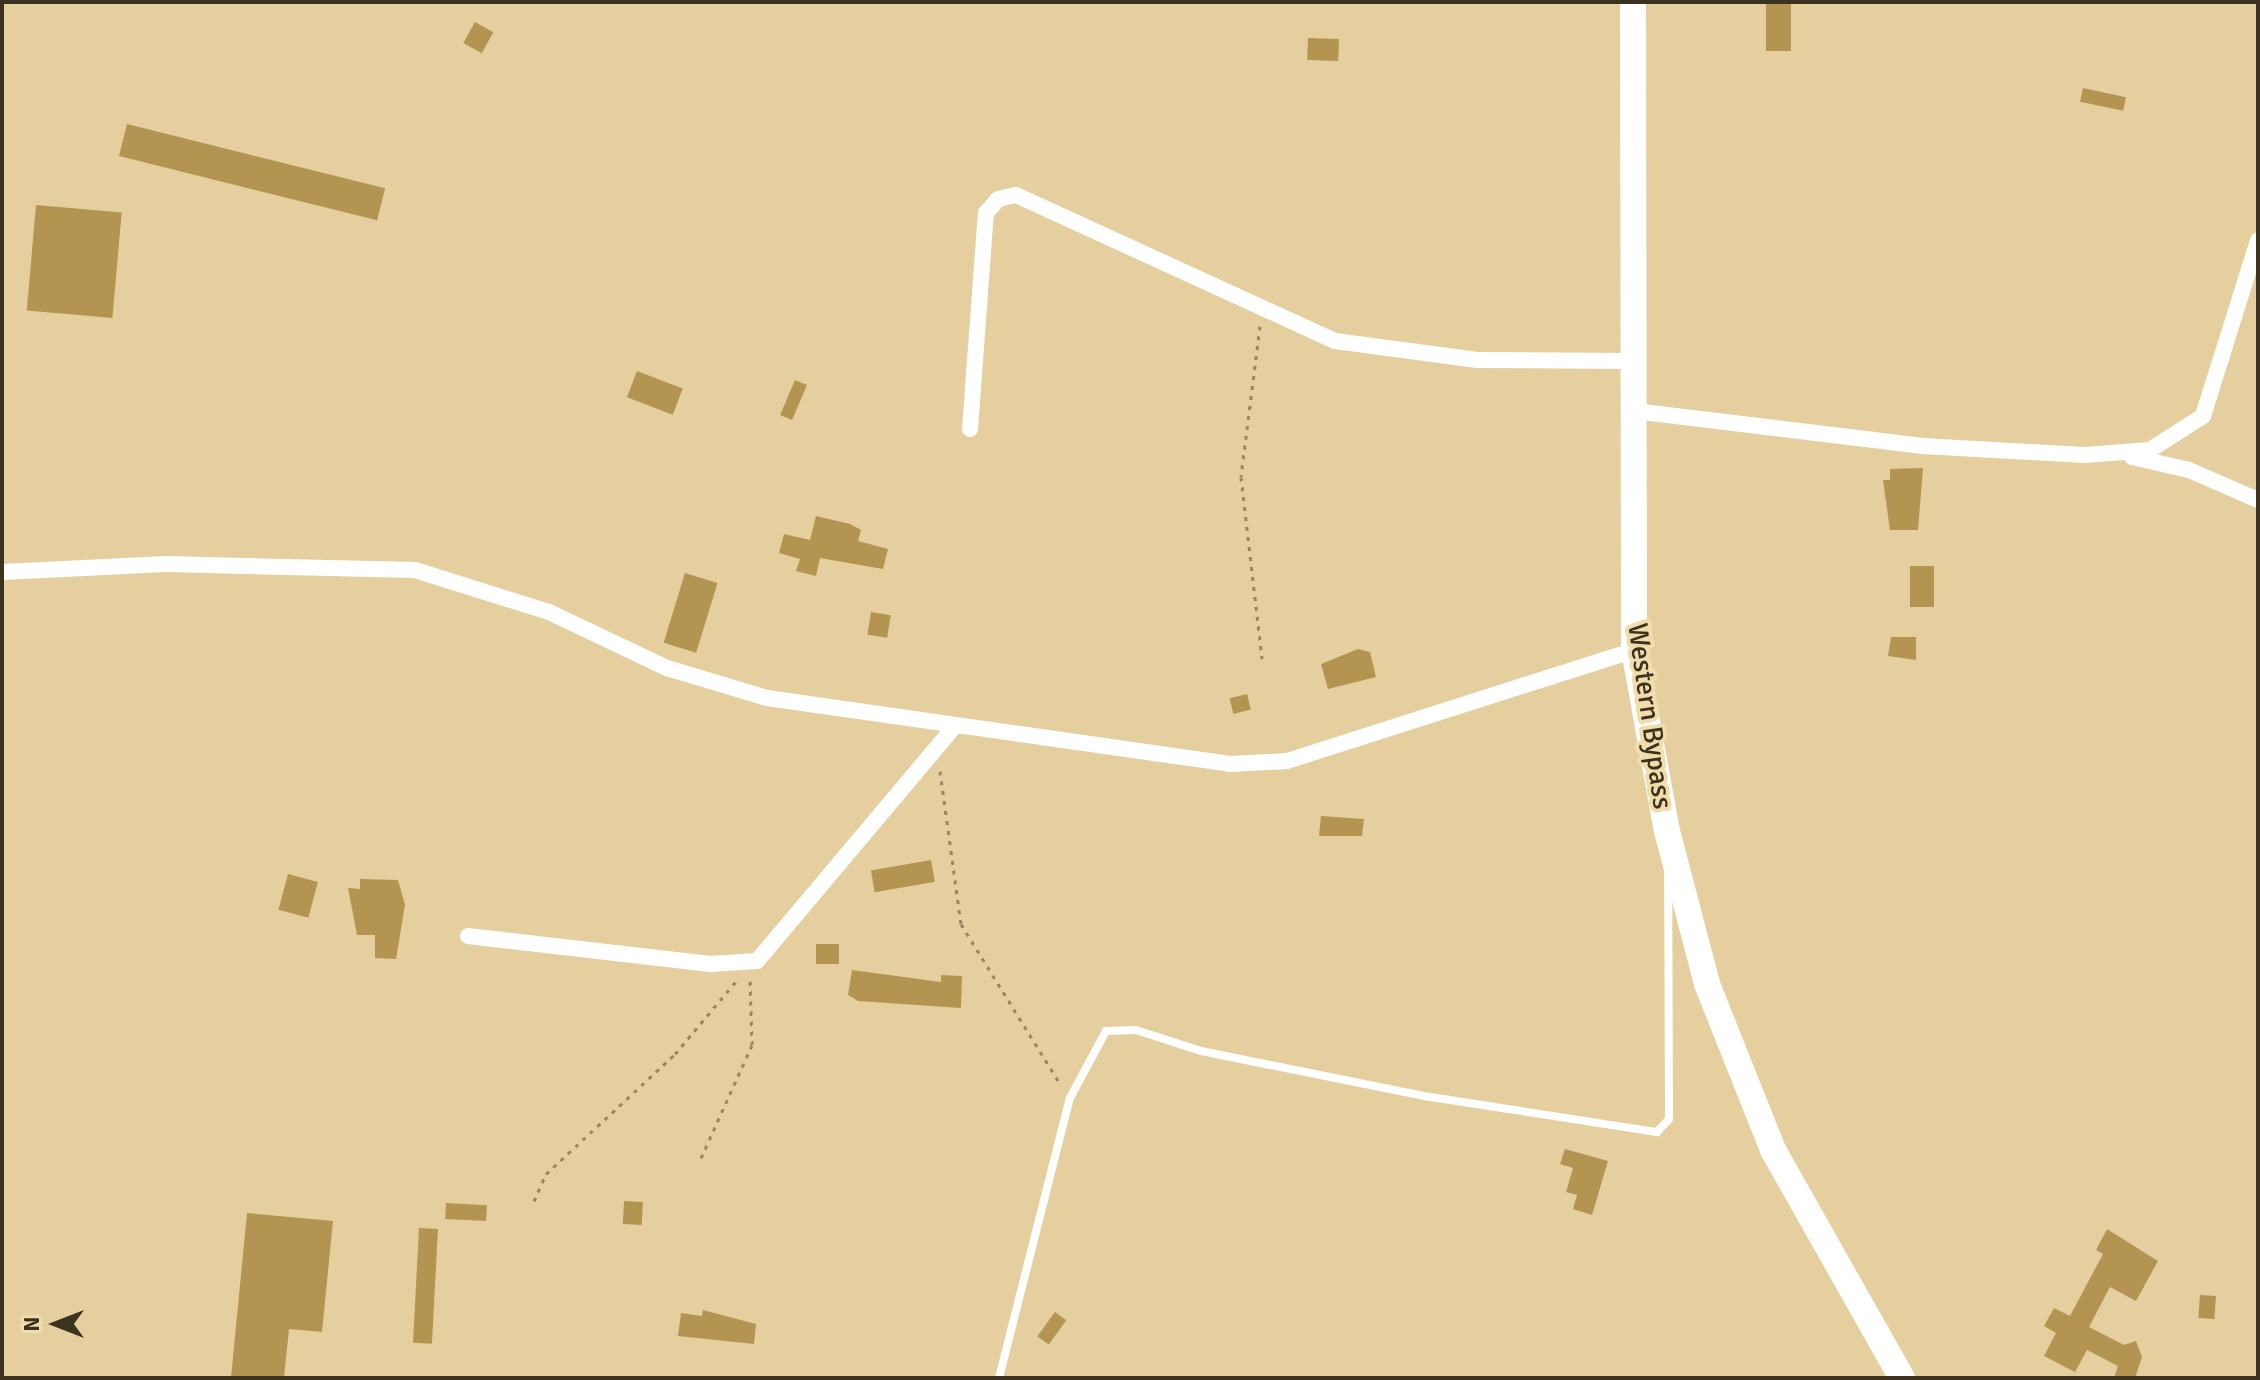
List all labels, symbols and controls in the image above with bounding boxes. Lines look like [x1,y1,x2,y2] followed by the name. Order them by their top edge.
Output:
[1620,621,1680,811] street label: Western Bypass
[16,1284,96,1364] north arrow
[18,1316,45,1332] text: N

